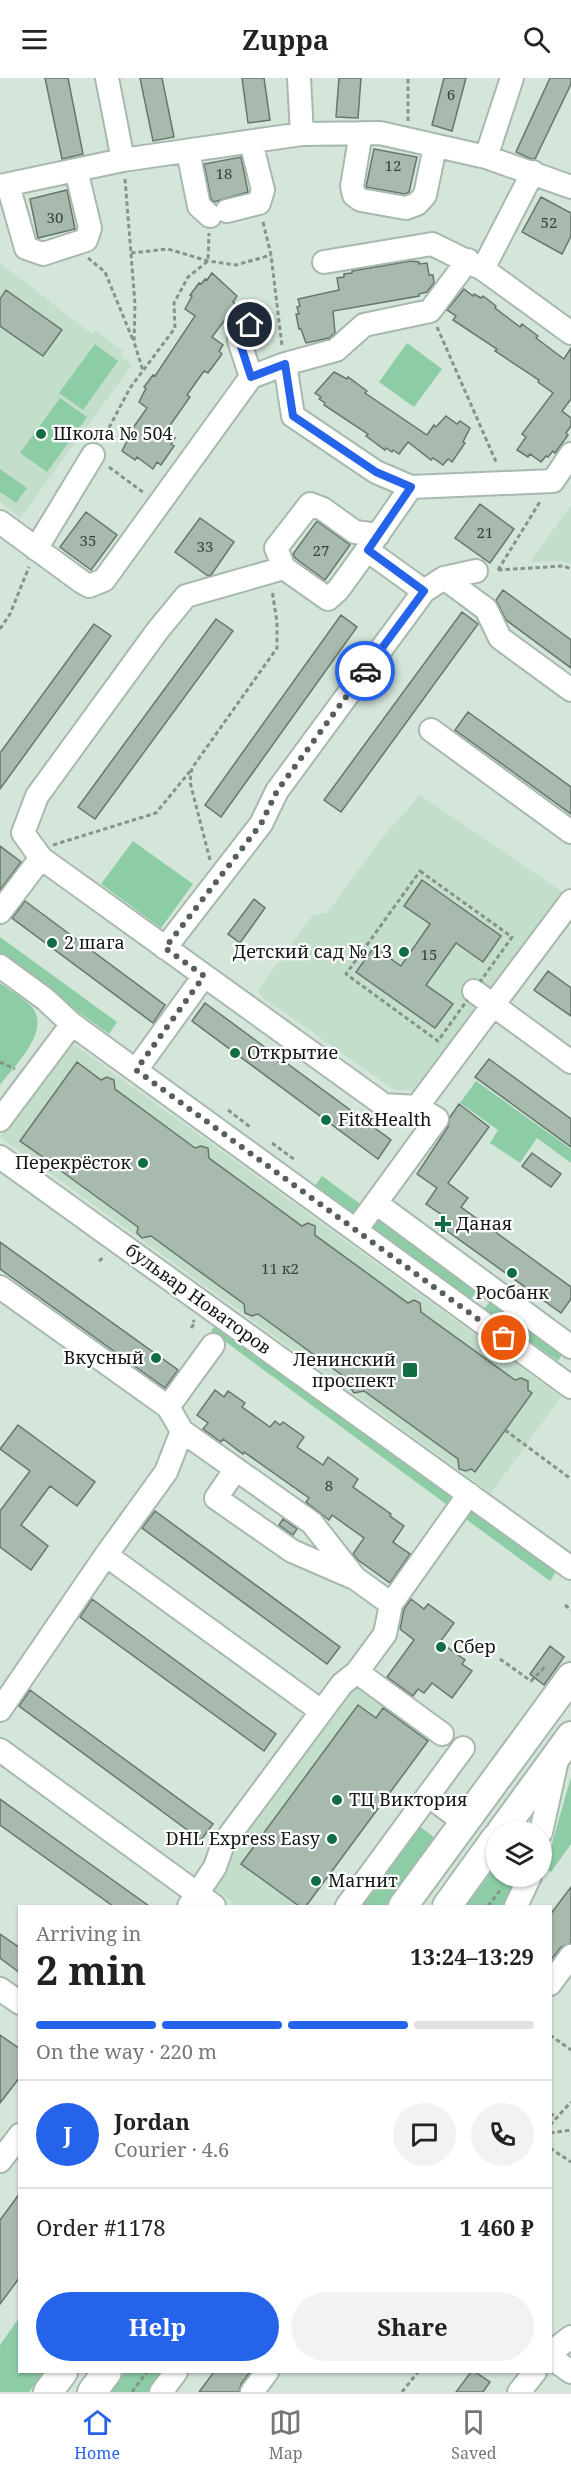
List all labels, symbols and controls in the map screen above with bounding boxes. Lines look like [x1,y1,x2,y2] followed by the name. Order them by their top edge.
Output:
[242,21,329,58] text: Zuppa
[18,23,51,56] icon: menu
[520,23,553,56] icon: search
[447,84,455,104] house number: 6
[385,155,401,175] house number: 12
[216,163,232,183] house number: 18
[47,207,63,227] house number: 30
[541,212,557,232] house number: 52
[224,299,275,350] pin
[233,308,266,341] icon: home
[53,421,173,445] place label: Школа № 504
[34,427,48,441] marker: Школа № 504
[477,522,493,542] house number: 21
[80,530,96,550] house number: 35
[197,536,213,556] house number: 33
[313,540,329,560] house number: 27
[335,641,395,701] courier
[349,655,382,688] icon: car
[64,930,125,954] place label: 2 шага
[45,936,59,950] marker: 2 шага
[233,939,392,963] place label: Детский сад № 13
[421,944,437,964] house number: 15
[397,945,411,959] marker: Детский сад № 13
[247,1040,338,1064] place label: Открытие
[228,1046,242,1060] marker: Открытие
[338,1107,431,1131] place label: Fit&Health
[319,1113,333,1127] marker: Fit&Health
[15,1150,131,1174] place label: Перекрёсток
[136,1156,150,1170] marker: Перекрёсток
[456,1211,512,1235] place label: Даная
[434,1215,452,1233] marker: Даная
[121,1237,276,1359] street label: бульвар Новаторов
[261,1258,299,1278] house number: 11 к2
[505,1266,519,1280] marker: Росбанк
[475,1280,549,1304] place label: Росбанк
[478,1312,529,1363] pin
[487,1321,520,1354] icon: bag
[63,1345,144,1369] place label: Вкусный
[293,1347,396,1392] place label: Ленинский проспект
[149,1351,163,1365] marker: Вкусный
[401,1361,419,1379] marker: Ленинский проспект
[325,1475,333,1495] house number: 8
[453,1634,496,1658] place label: Сбер
[434,1640,448,1654] marker: Сбер
[349,1787,467,1811] place label: ТЦ Виктория
[330,1793,344,1807] marker: ТЦ Виктория
[486,1821,552,1887] map controls
[486,1821,552,1887] button: layers
[165,1826,321,1850] place label: DHL Express Easy
[325,1832,339,1846] marker: DHL Express Easy
[328,1868,398,1892] place label: Магнит
[309,1874,323,1888] marker: Магнит
[36,1920,141,1947] text: Arriving in
[410,1941,534,1971] text: 13:24–13:29
[36,1943,146,1996] text: 2 min
[36,2038,217,2065] text: On the way · 220 m
[393,2103,456,2166] button: chat
[471,2103,534,2166] button: phone
[114,2106,190,2136] text: Jordan
[63,2119,72,2149] text: J
[114,2136,229,2163] text: Courier · 4.6
[36,2212,166,2242] text: Order #1178
[460,2212,534,2242] text: 1 460 ₽
[36,2292,279,2361] button: Help
[291,2292,534,2361] button: Share
[74,2406,120,2464] tab: Home
[269,2406,303,2464] tab: Map
[451,2406,497,2464] tab: Saved

